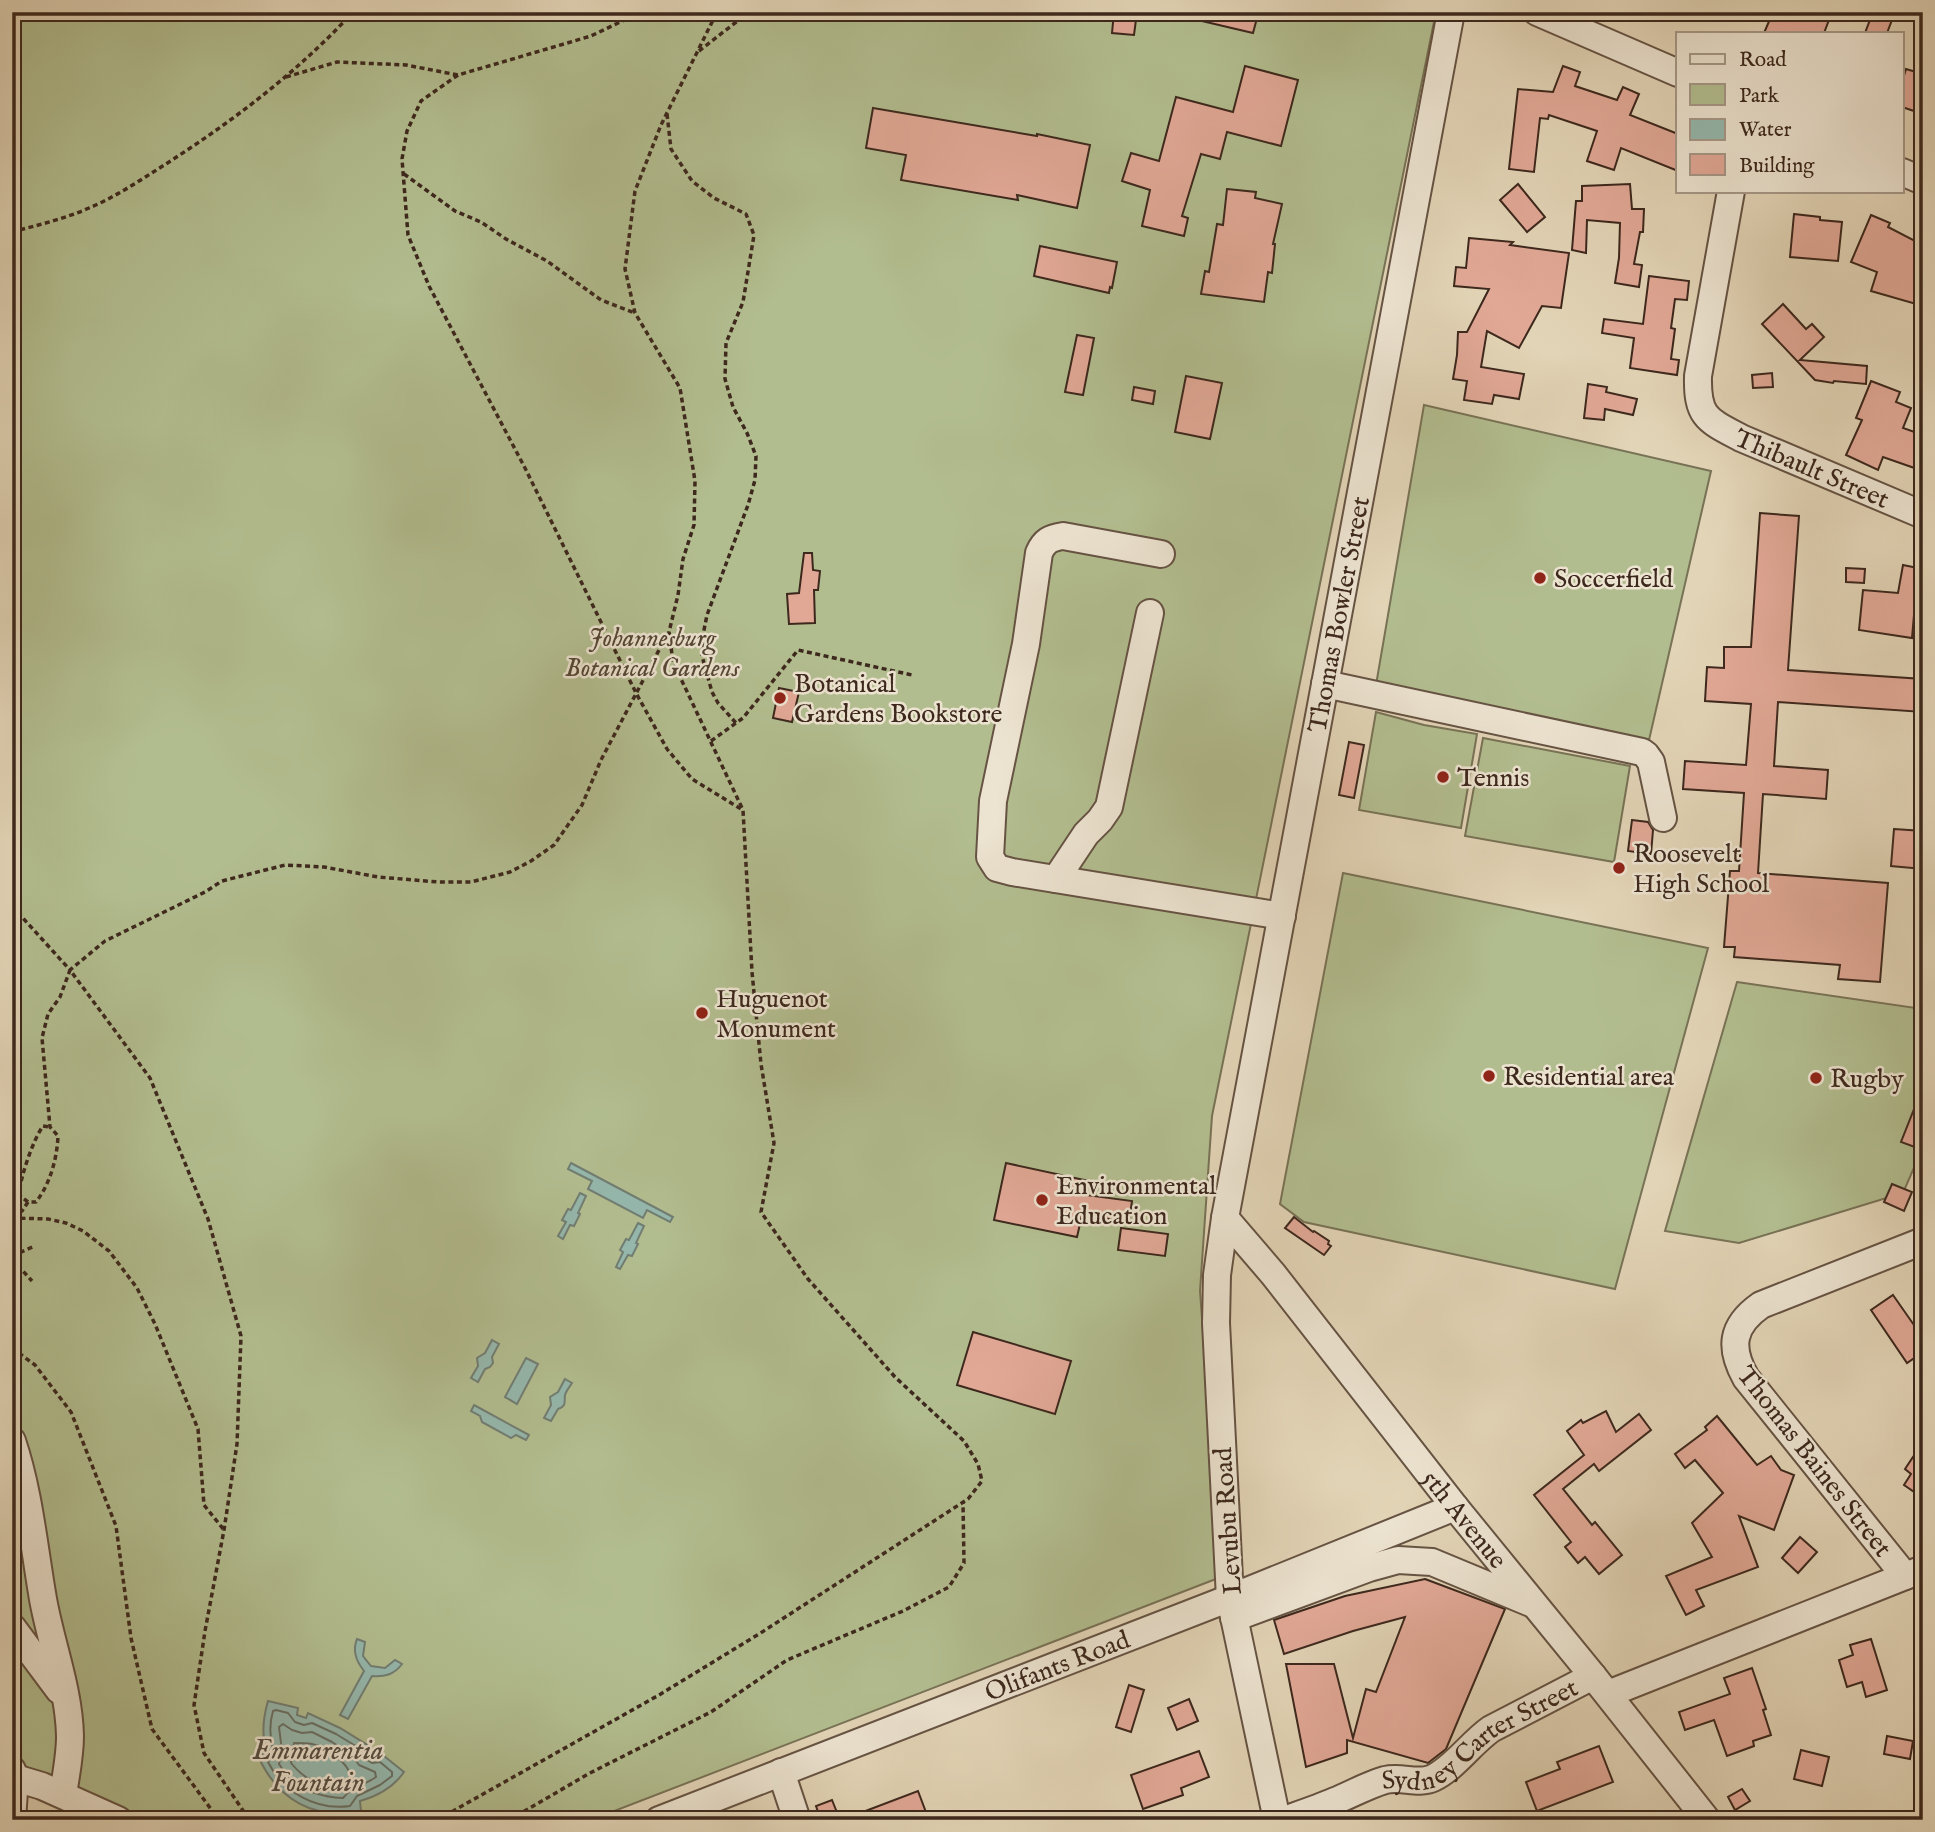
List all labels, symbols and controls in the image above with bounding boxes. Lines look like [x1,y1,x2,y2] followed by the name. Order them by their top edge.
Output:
[1676,32,1904,192] legend
[1739,47,1787,74] text: Road
[1739,83,1780,110] text: Park
[1739,117,1792,144] text: Water
[1739,153,1815,180] text: Building
[1729,422,1894,517] street label: Thibault Street
[1301,494,1378,735] street label: Thomas Bowler Street
[1554,563,1673,596] place label: Soccerfield
[1532,570,1548,586] marker: Soccerfield
[565,622,740,685] park label: Johannesburg Botanical Gardens
[794,668,1002,731] place label: Botanical Gardens Bookstore
[772,690,788,706] marker: Botanical Gardens Bookstore
[1457,762,1529,795] place label: Tennis
[1435,769,1451,785] marker: Tennis
[1633,838,1770,901] place label: Roosevelt High School
[1611,860,1627,876] marker: Roosevelt High School
[716,983,836,1046] place label: Huguenot Monument
[694,1005,710,1021] marker: Huguenot Monument
[1503,1061,1675,1094] place label: Residential area
[1830,1063,1904,1096] place label: Rugby
[1481,1068,1497,1084] marker: Residential area
[1808,1070,1824,1086] marker: Rugby
[1056,1170,1217,1233] place label: Environmental Education
[1034,1192,1050,1208] marker: Environmental Education
[1729,1360,1899,1564] street label: Thomas Baines Street
[1207,1446,1250,1596] street label: Levubu Road
[1414,1464,1514,1576] street label: 5th Avenue
[980,1624,1135,1710] street label: Olifants Road
[1379,1672,1584,1799] street label: Sydney Carter Street
[252,1734,383,1801] water label: Emmarentia Fountain

